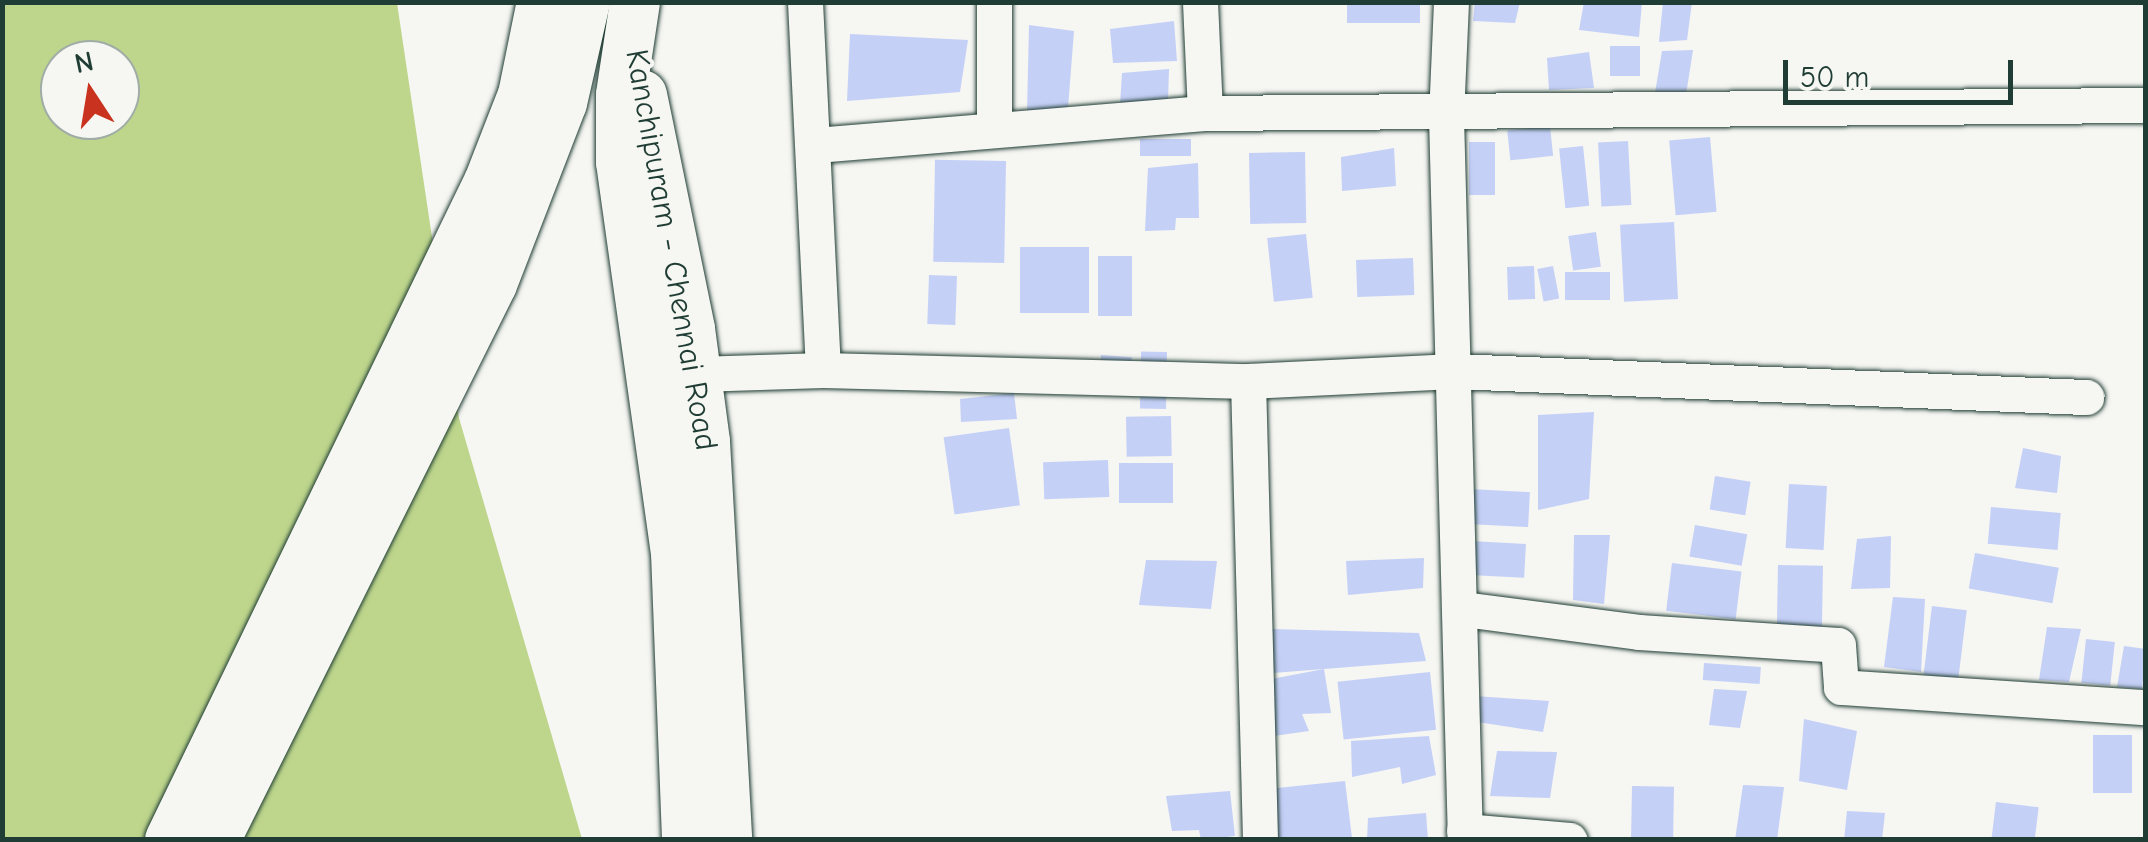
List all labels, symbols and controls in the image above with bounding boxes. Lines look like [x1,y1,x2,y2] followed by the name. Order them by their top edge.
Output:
[40,40,140,140] north arrow
[1788,40,2018,102] scale bar
[72,45,96,80] text: N
[617,47,725,453] street label: Kanchipuram - Chennai Road
[1800,60,1869,95] text: 50 m

